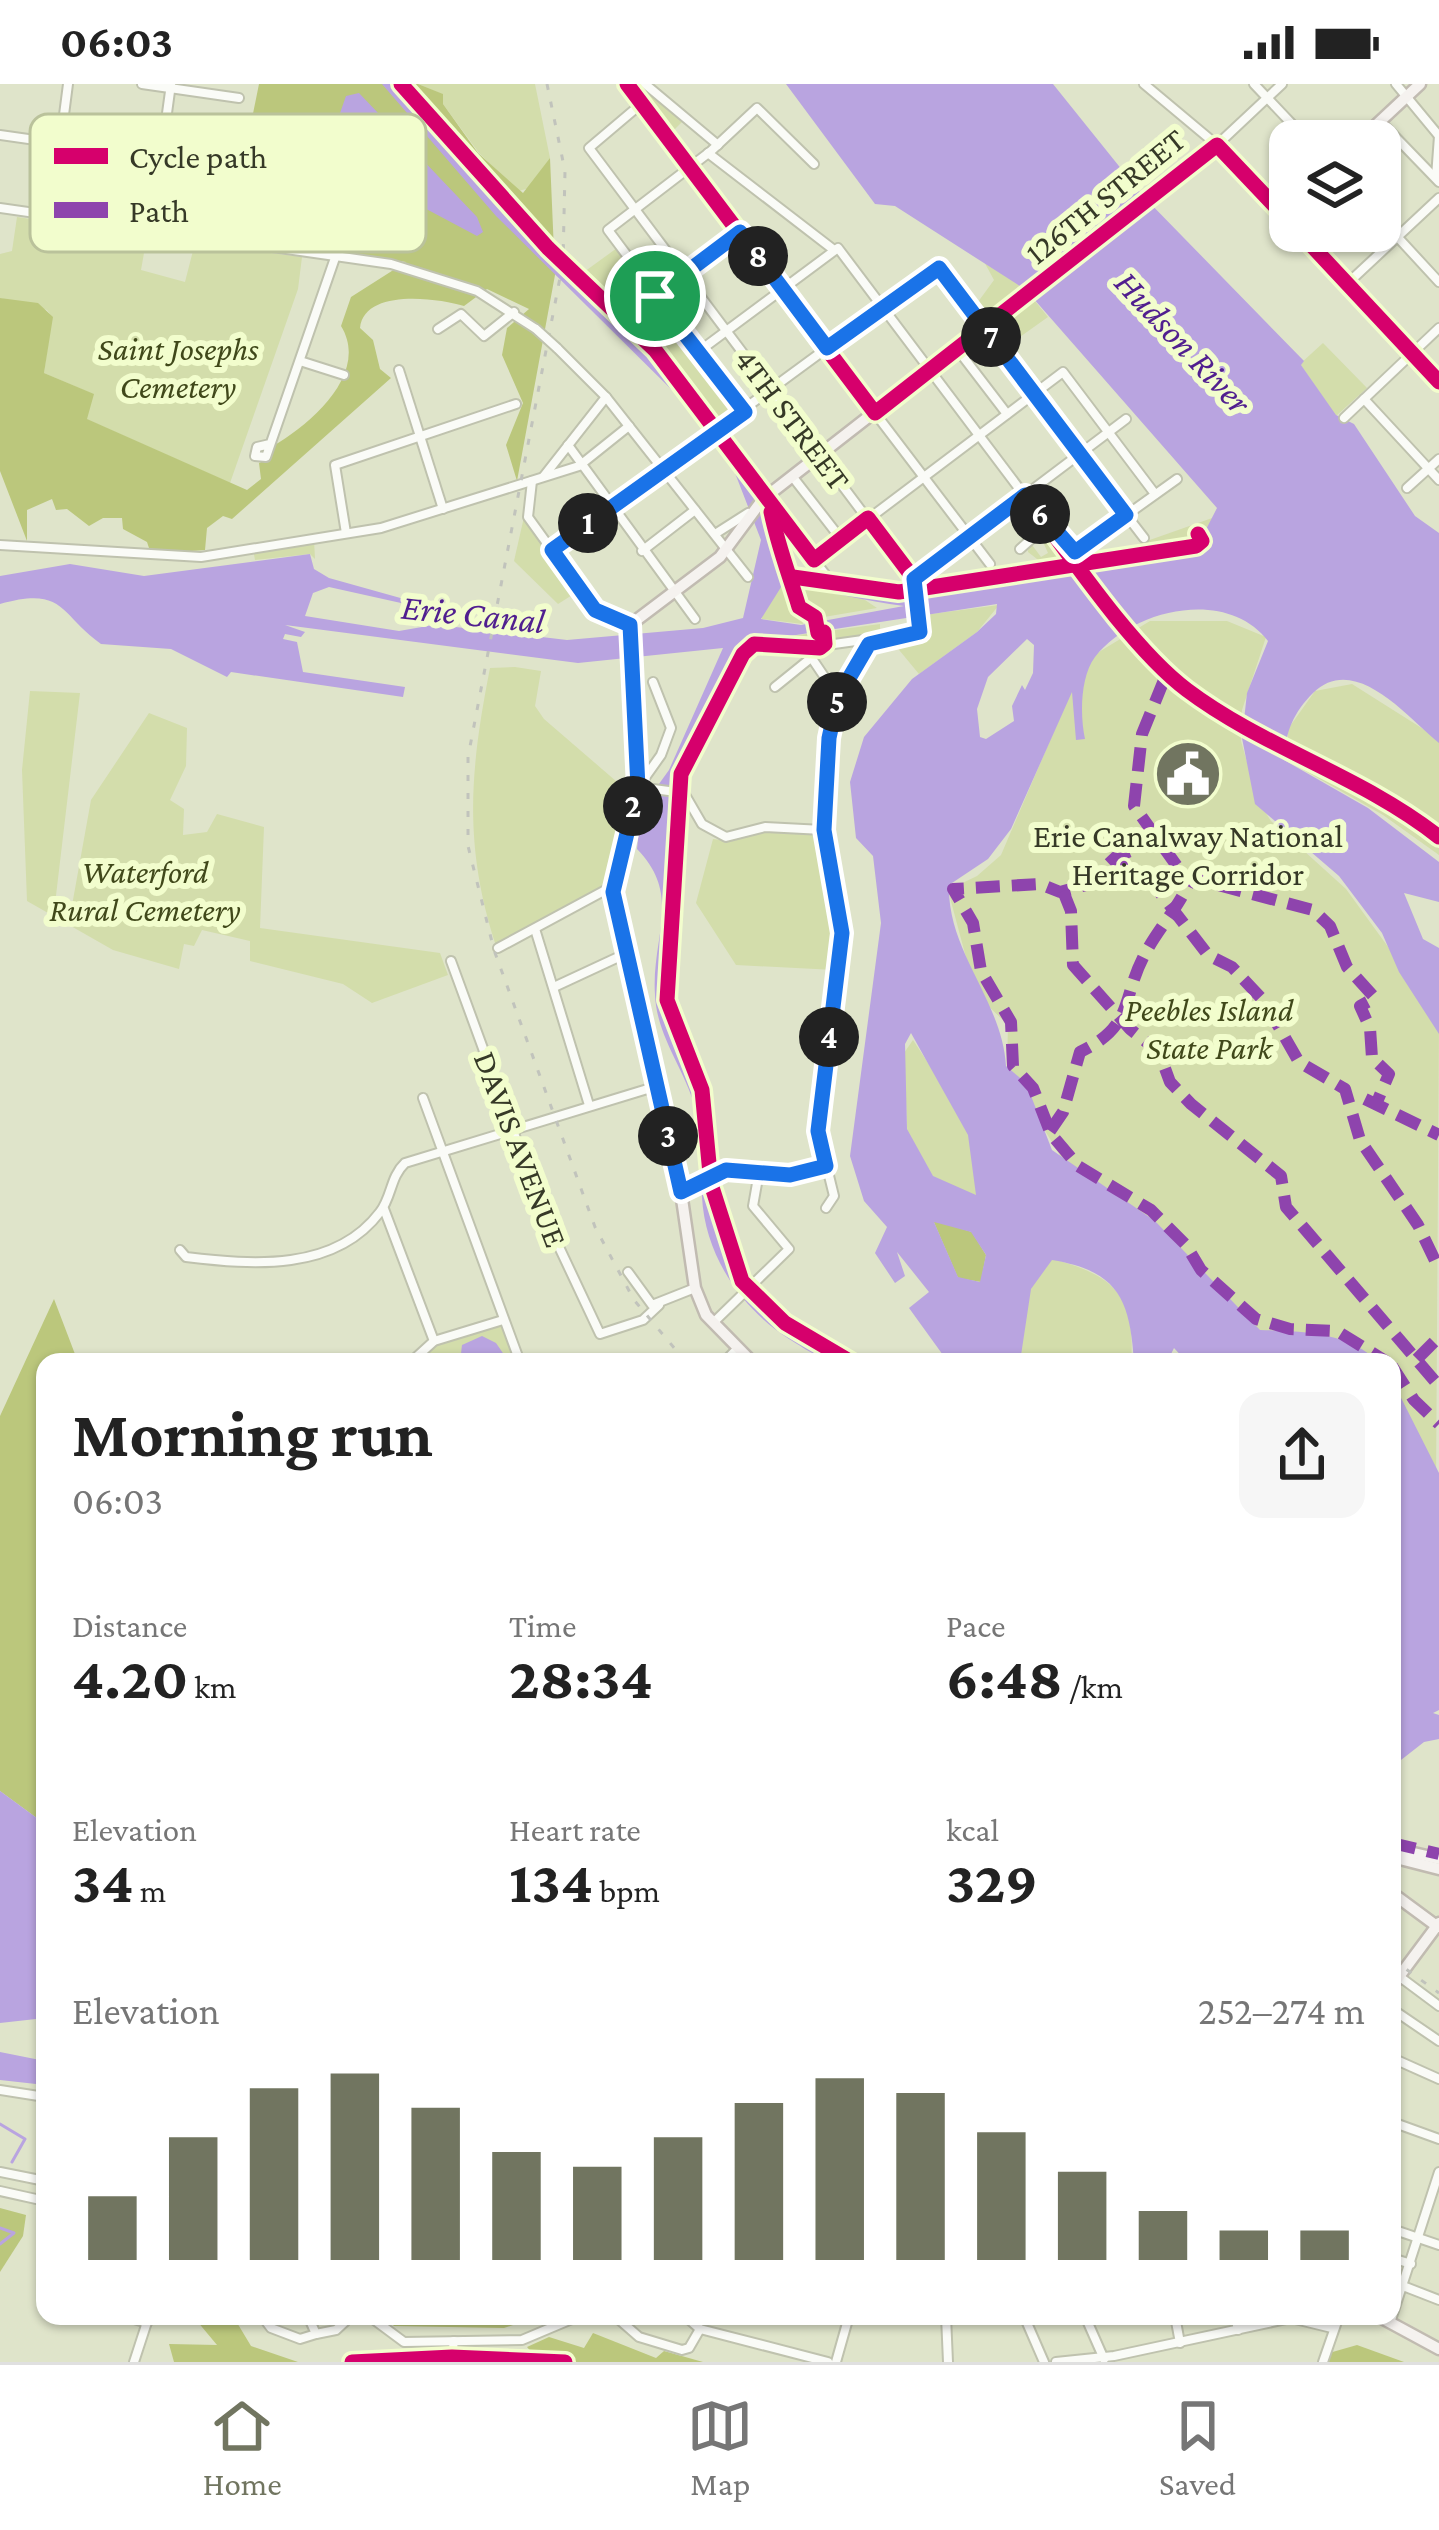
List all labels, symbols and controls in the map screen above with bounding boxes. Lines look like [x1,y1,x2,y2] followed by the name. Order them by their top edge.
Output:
[60,17,173,67] text: 06:03
[30,114,426,252] legend
[1018,120,1192,271] street label: 126TH STREET
[1269,120,1401,252] map controls
[1269,120,1401,252] button: layers
[129,138,267,175] text: Cycle path
[129,192,189,229] text: Path
[728,226,788,286] pin: 8
[748,237,768,274] text: 8
[604,245,706,347] pin
[1107,262,1260,423] water label: Hudson River
[622,263,688,329] icon: arrive
[961,307,1021,367] pin: 7
[983,318,999,355] text: 7
[98,330,259,405] park label: Saint Josephs Cemetery
[728,341,858,497] street label: 4TH STREET
[1010,484,1070,544] pin: 6
[558,493,618,553] pin: 1
[1031,495,1049,532] text: 6
[582,504,594,541] text: 1
[399,587,548,642] water label: Erie Canal
[807,672,867,732] pin: 5
[829,683,845,720] text: 5
[1153,739,1223,809] public building icon: Erie Canalway National Heritage Corridor
[603,776,663,836] pin: 2
[625,787,641,824] text: 2
[1033,817,1343,892] place label: Erie Canalway National Heritage Corridor
[49,853,241,928] park label: Waterford Rural Cemetery
[1125,991,1295,1066] park label: Peebles Island State Park
[799,1007,859,1067] pin: 4
[820,1018,838,1055] text: 4
[467,1046,575,1252] street label: DAVIS AVENUE
[638,1106,698,1166] pin: 3
[660,1117,676,1154] text: 3
[1239,1392,1365,1518] button: share
[72,1397,433,1470] text: Morning run
[72,1479,163,1522] text: 06:03
[72,1607,187,1644] text: Distance
[509,1607,577,1644] text: Time
[946,1607,1005,1644] text: Pace
[72,1644,188,1711] text: 4.20
[509,1644,653,1711] text: 28:34
[946,1644,1063,1711] text: 6:48
[188,1668,237,1705] text: km
[1063,1668,1123,1705] text: /km
[72,1811,197,1848] text: Elevation
[509,1811,641,1848] text: Heart rate
[946,1811,999,1848] text: kcal
[72,1848,134,1915] text: 34
[509,1848,593,1915] text: 134
[946,1848,1038,1915] text: 329
[134,1872,166,1909] text: m
[593,1872,660,1909] text: bpm
[72,1989,220,2032] text: Elevation
[1198,1989,1365,2032] text: 252–274 m
[203,2393,282,2502] tab: Home
[687,2393,753,2502] tab: Map
[1159,2393,1236,2502] tab: Saved

